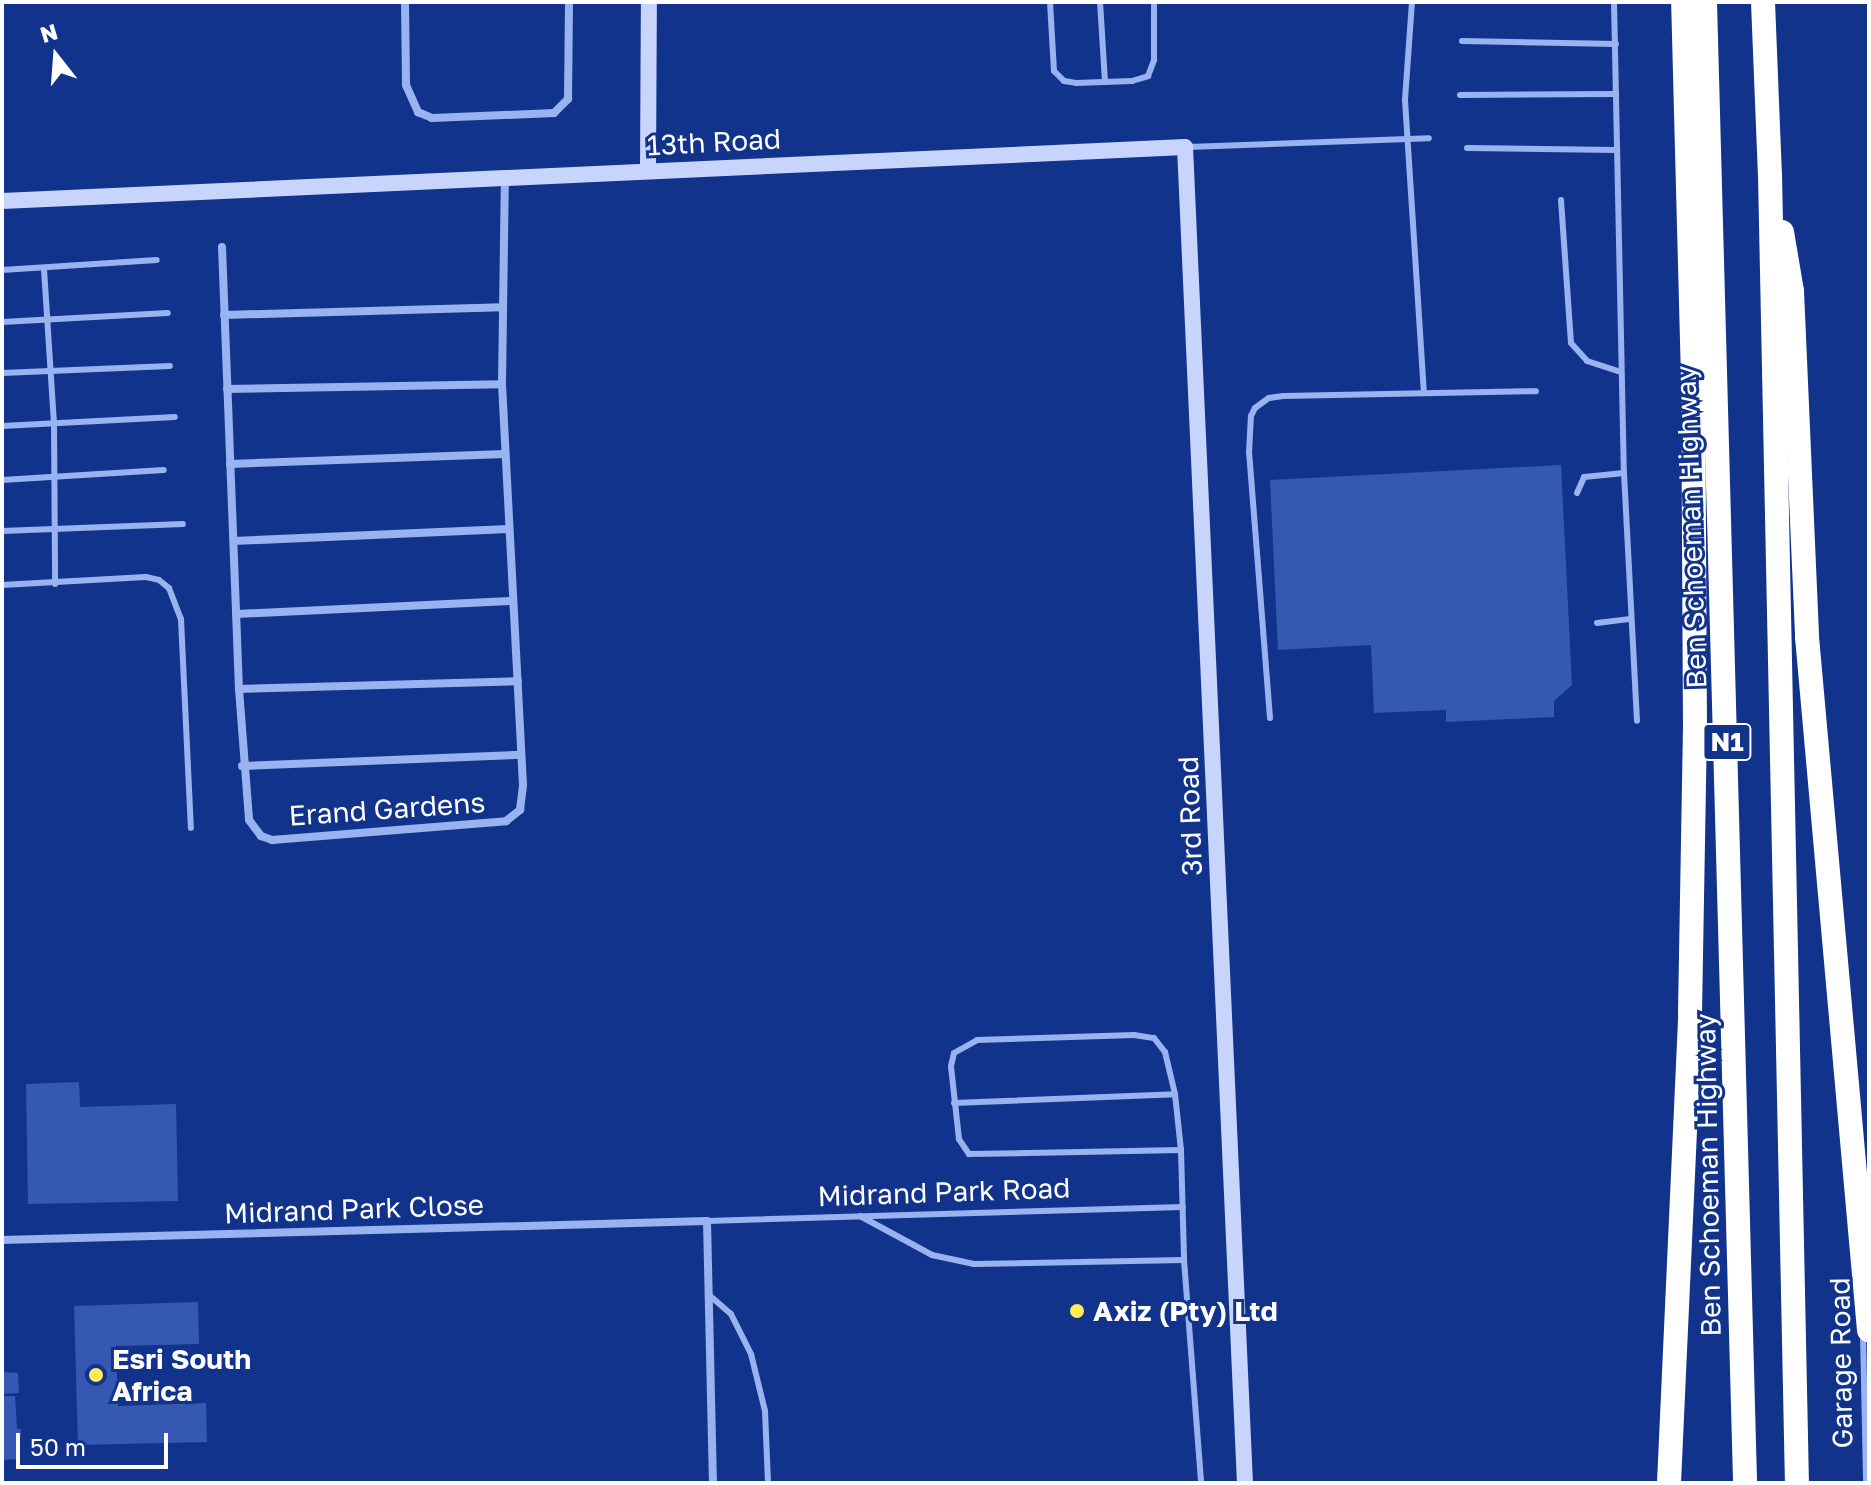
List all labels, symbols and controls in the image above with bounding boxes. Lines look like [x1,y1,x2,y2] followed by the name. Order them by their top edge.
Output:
[16,16,96,96] north arrow
[37,17,61,48] text: N
[646,122,782,162] street label: 13th Road
[1669,365,1713,689] street label: Ben Schoeman Highway
[1701,720,1753,764] road number: N1
[1171,756,1209,876] street label: 3rd Road
[288,785,486,833] street label: Erand Gardens
[1688,1013,1728,1337] street label: Ben Schoeman Highway
[817,1171,1071,1213] street label: Midrand Park Road
[224,1188,484,1230] street label: Midrand Park Close
[1823,1277,1859,1449] street label: Garage Road
[1093,1294,1278,1328] place label: Axiz (Pty) Ltd
[1068,1302,1086,1320] marker: Axiz (Pty) Ltd
[112,1342,251,1408] place label: Esri South Africa
[87,1366,105,1384] marker: Esri South Africa
[20,1417,172,1467] scale bar
[30,1432,86,1461] text: 50 m

